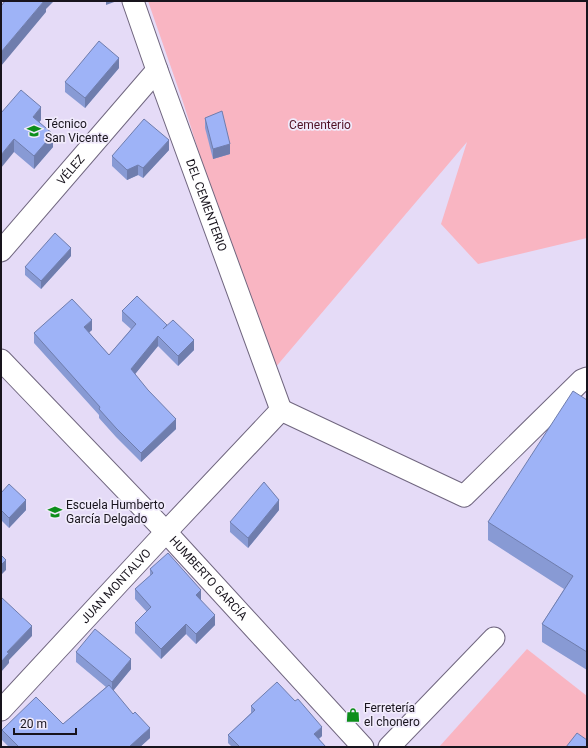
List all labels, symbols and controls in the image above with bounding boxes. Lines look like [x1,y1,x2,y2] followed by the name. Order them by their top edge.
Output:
[45,117,108,145] place label: Técnico San Vicente
[289,118,351,132] park label: Cementerio
[26,123,42,139] school or university icon: Técnico San Vicente
[54,152,88,188] street label: VÉLEZ
[183,157,230,253] street label: DEL CEMENTERIO
[66,498,165,526] place label: Escuela Humberto García Delgado
[47,504,63,520] school or university icon: Escuela Humberto García Delgado
[166,533,250,623] street label: HUMBERTO GARCÍA
[78,546,154,626] street label: JUAN MONTALVO
[364,701,420,729] place label: Ferretería el chonero
[345,707,361,723] shop icon: Ferretería el chonero
[14,710,76,736] scale bar
[20,717,47,731] text: 20 m

